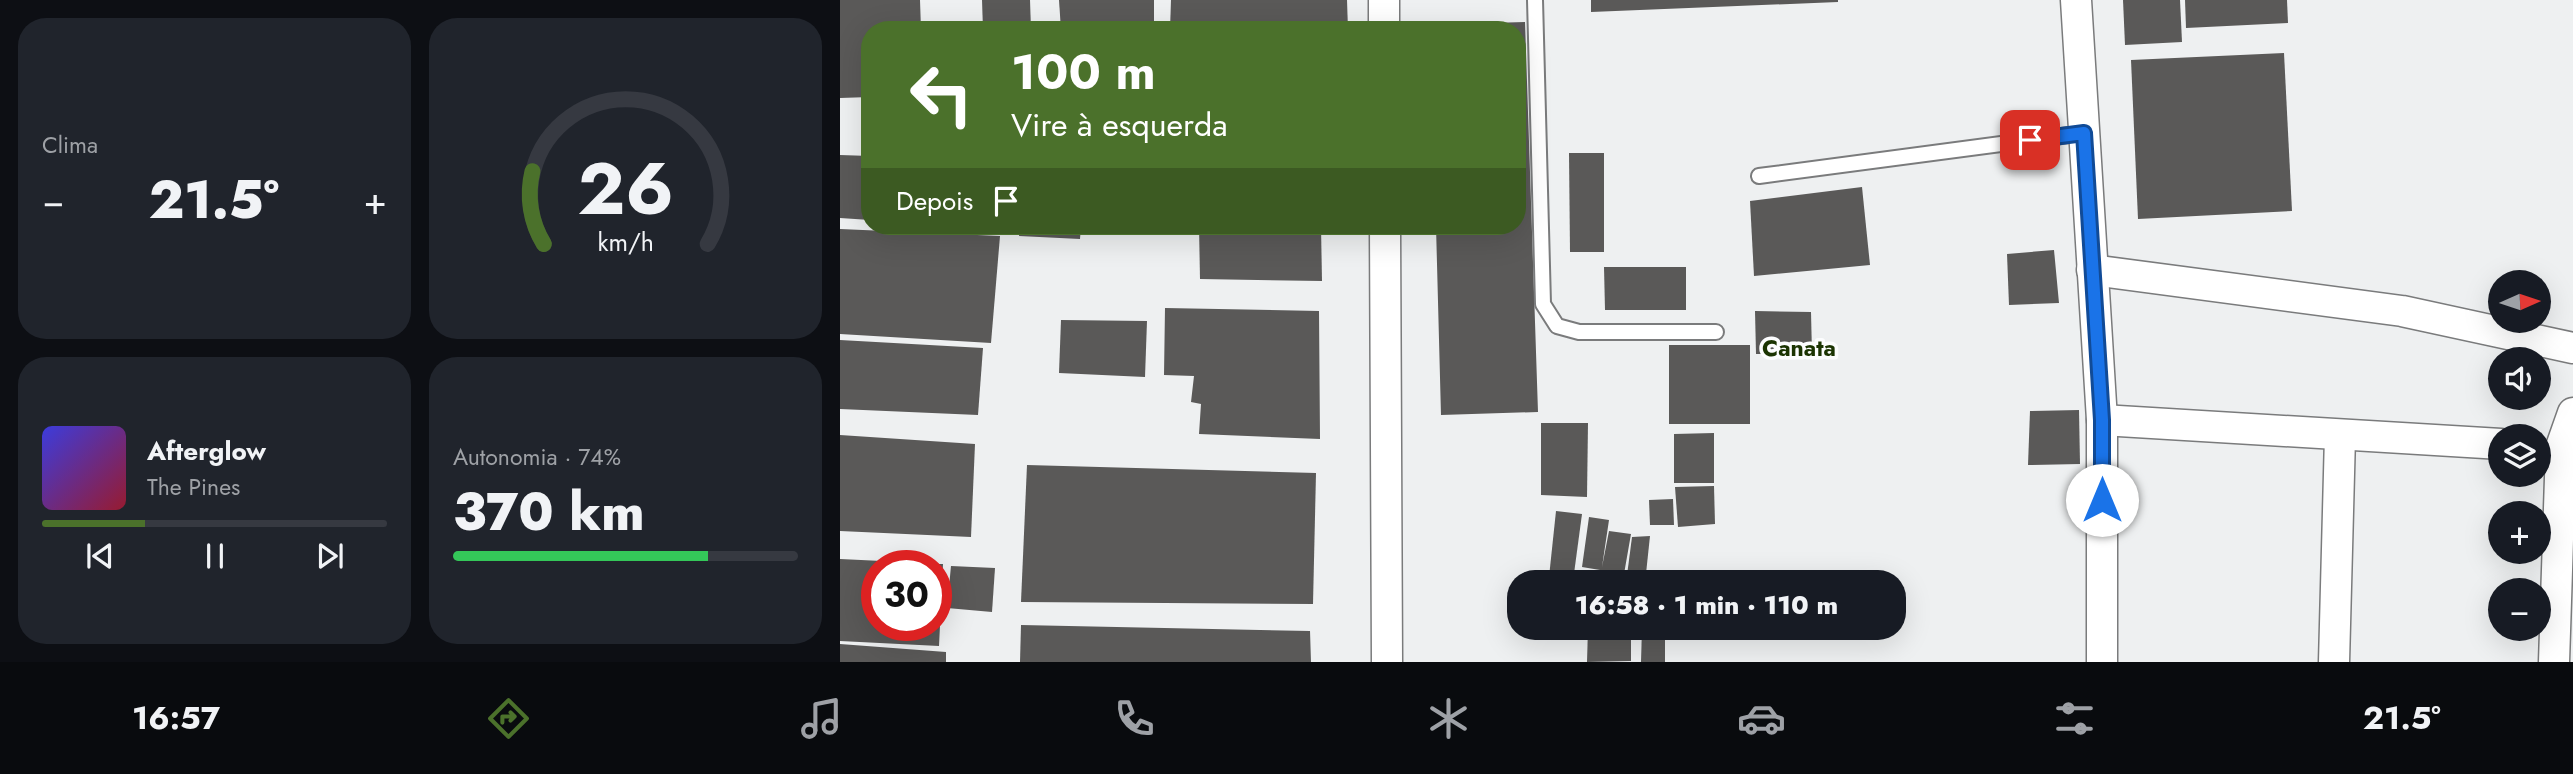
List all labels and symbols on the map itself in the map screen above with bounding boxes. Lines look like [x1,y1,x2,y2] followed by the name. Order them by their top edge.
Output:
[2000,110,2060,170] pin
[2488,270,2552,332] north arrow
[1762,331,1836,365] district label: Canata
[2065,463,2139,537] position arrow
[861,550,952,641] speed limit sign: 30

